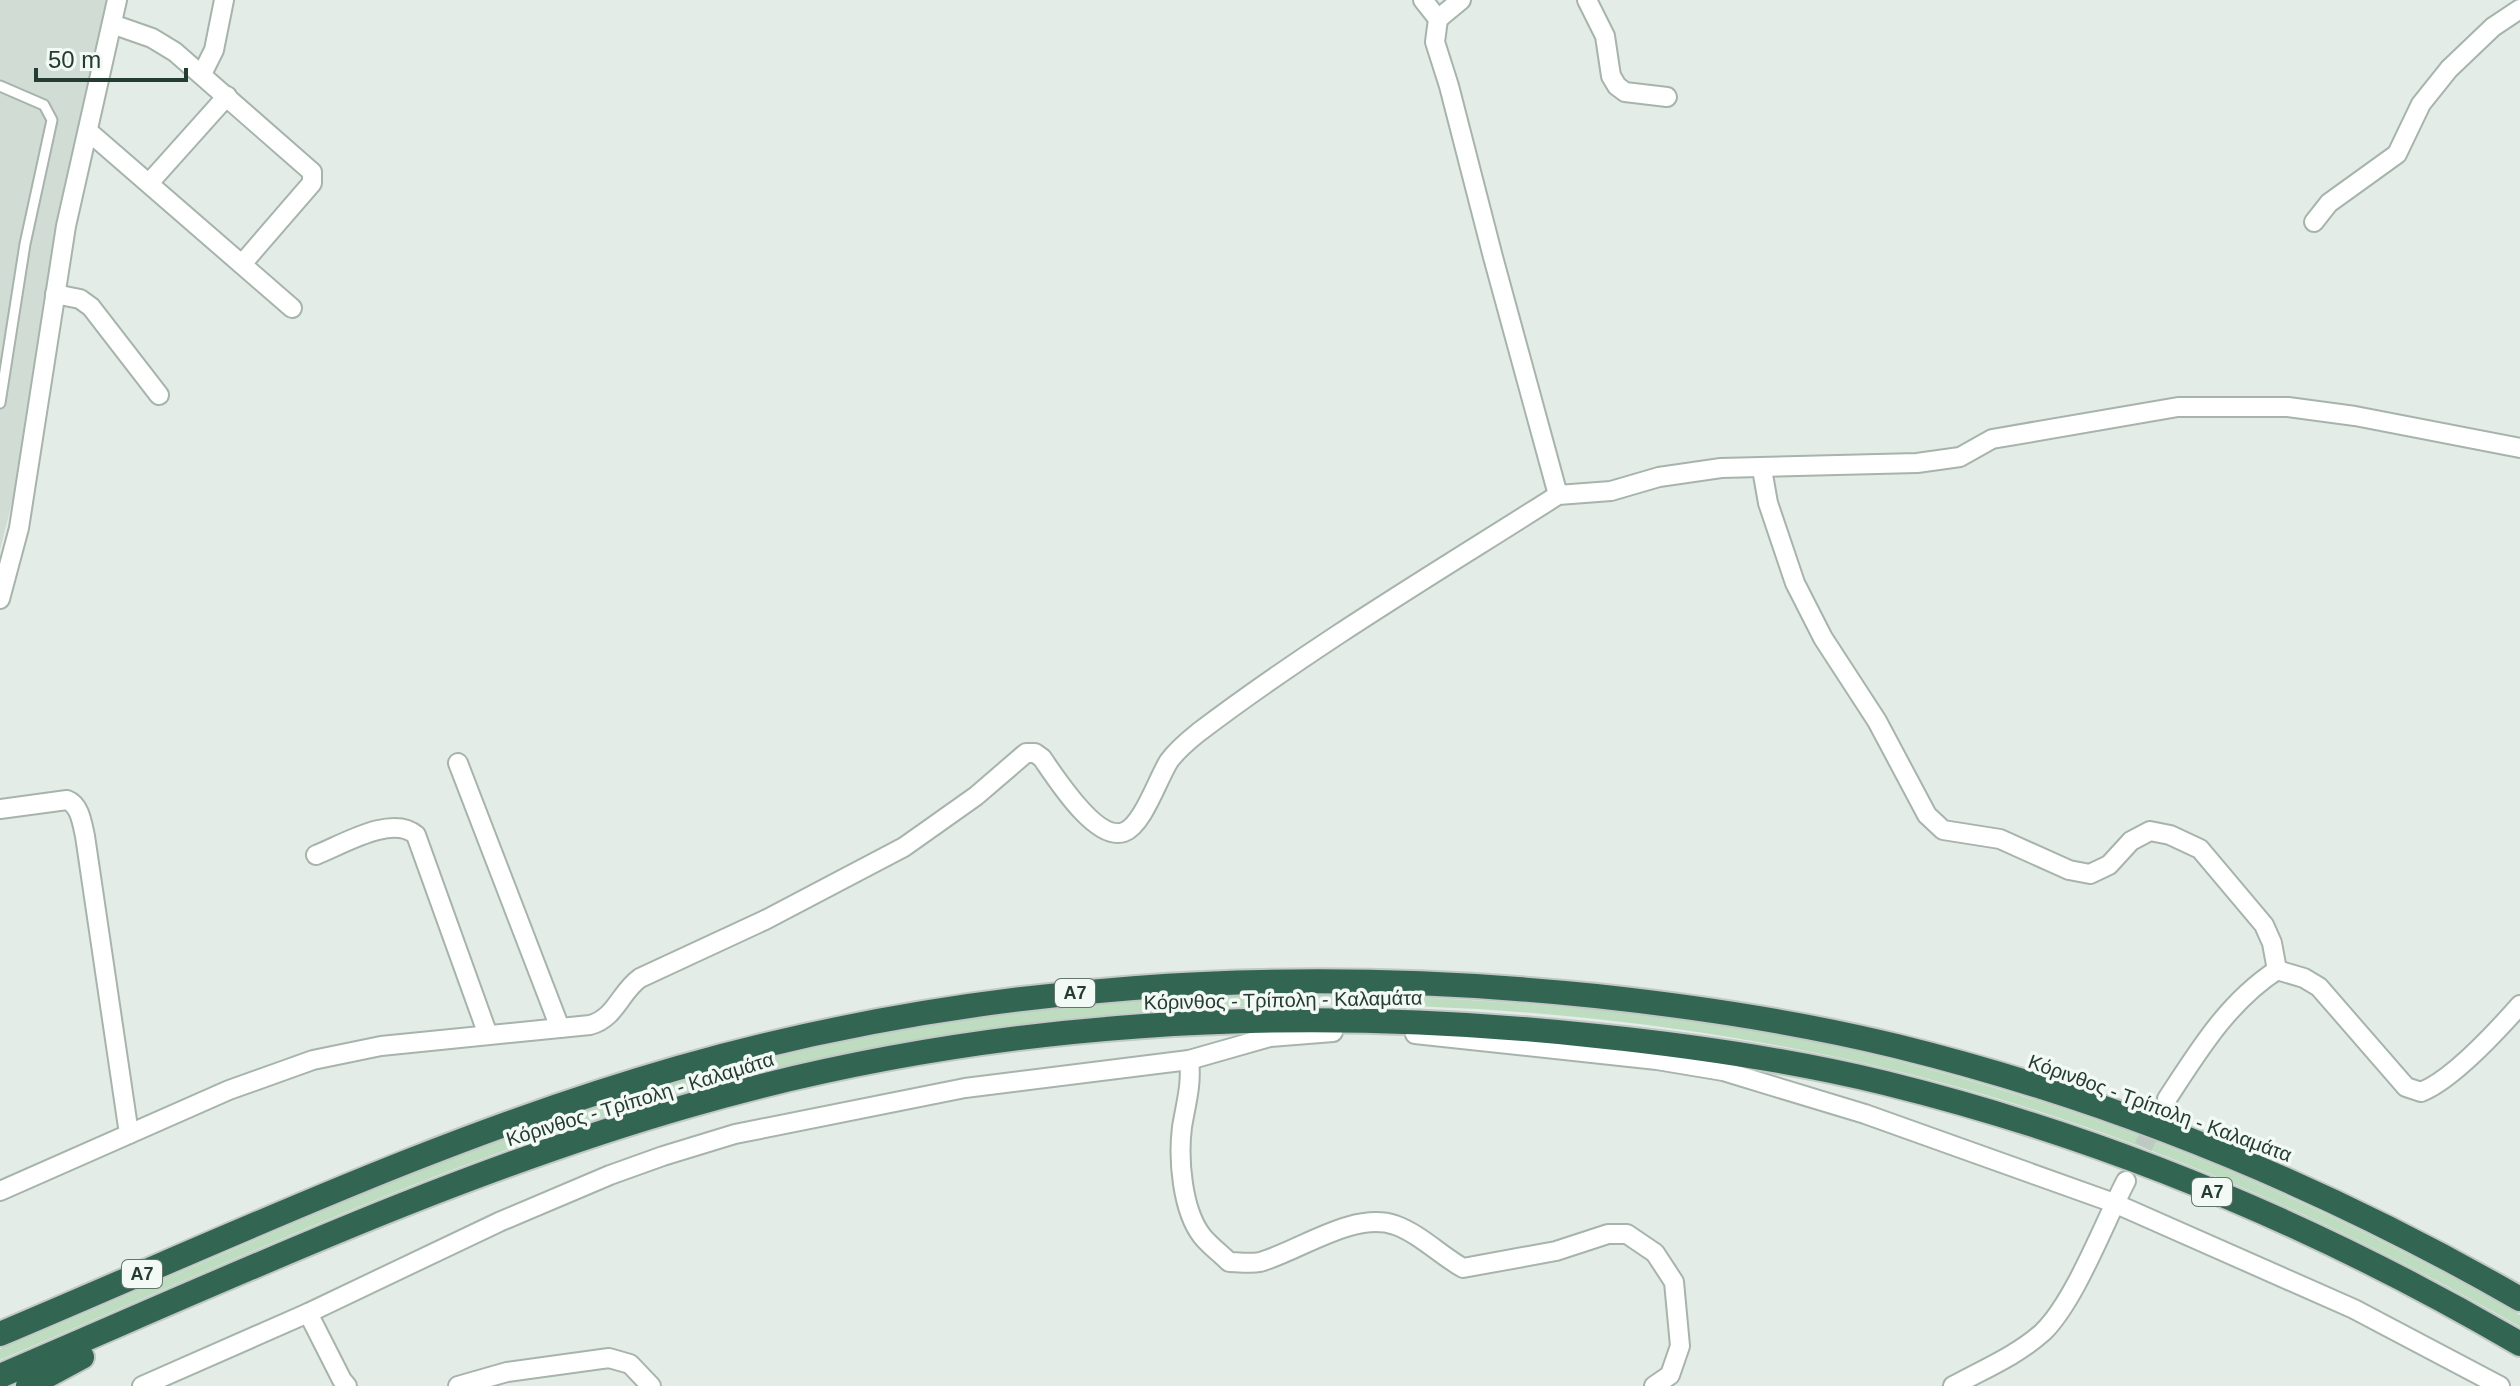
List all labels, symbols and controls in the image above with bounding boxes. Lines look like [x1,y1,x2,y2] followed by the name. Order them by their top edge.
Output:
[36,32,186,82] scale bar
[48,46,101,73] text: 50 m
[1055,979,1095,1007] road number: Α7
[1143,987,1423,1013] street label: Κόρινθος - Τρίπολη - Καλαμάτα
[504,1048,776,1150] street label: Κόρινθος - Τρίπολη - Καλαμάτα
[2025,1050,2295,1166] street label: Κόρινθος - Τρίπολη - Καλαμάτα
[2192,1178,2232,1206] road number: Α7
[122,1260,162,1288] road number: Α7

